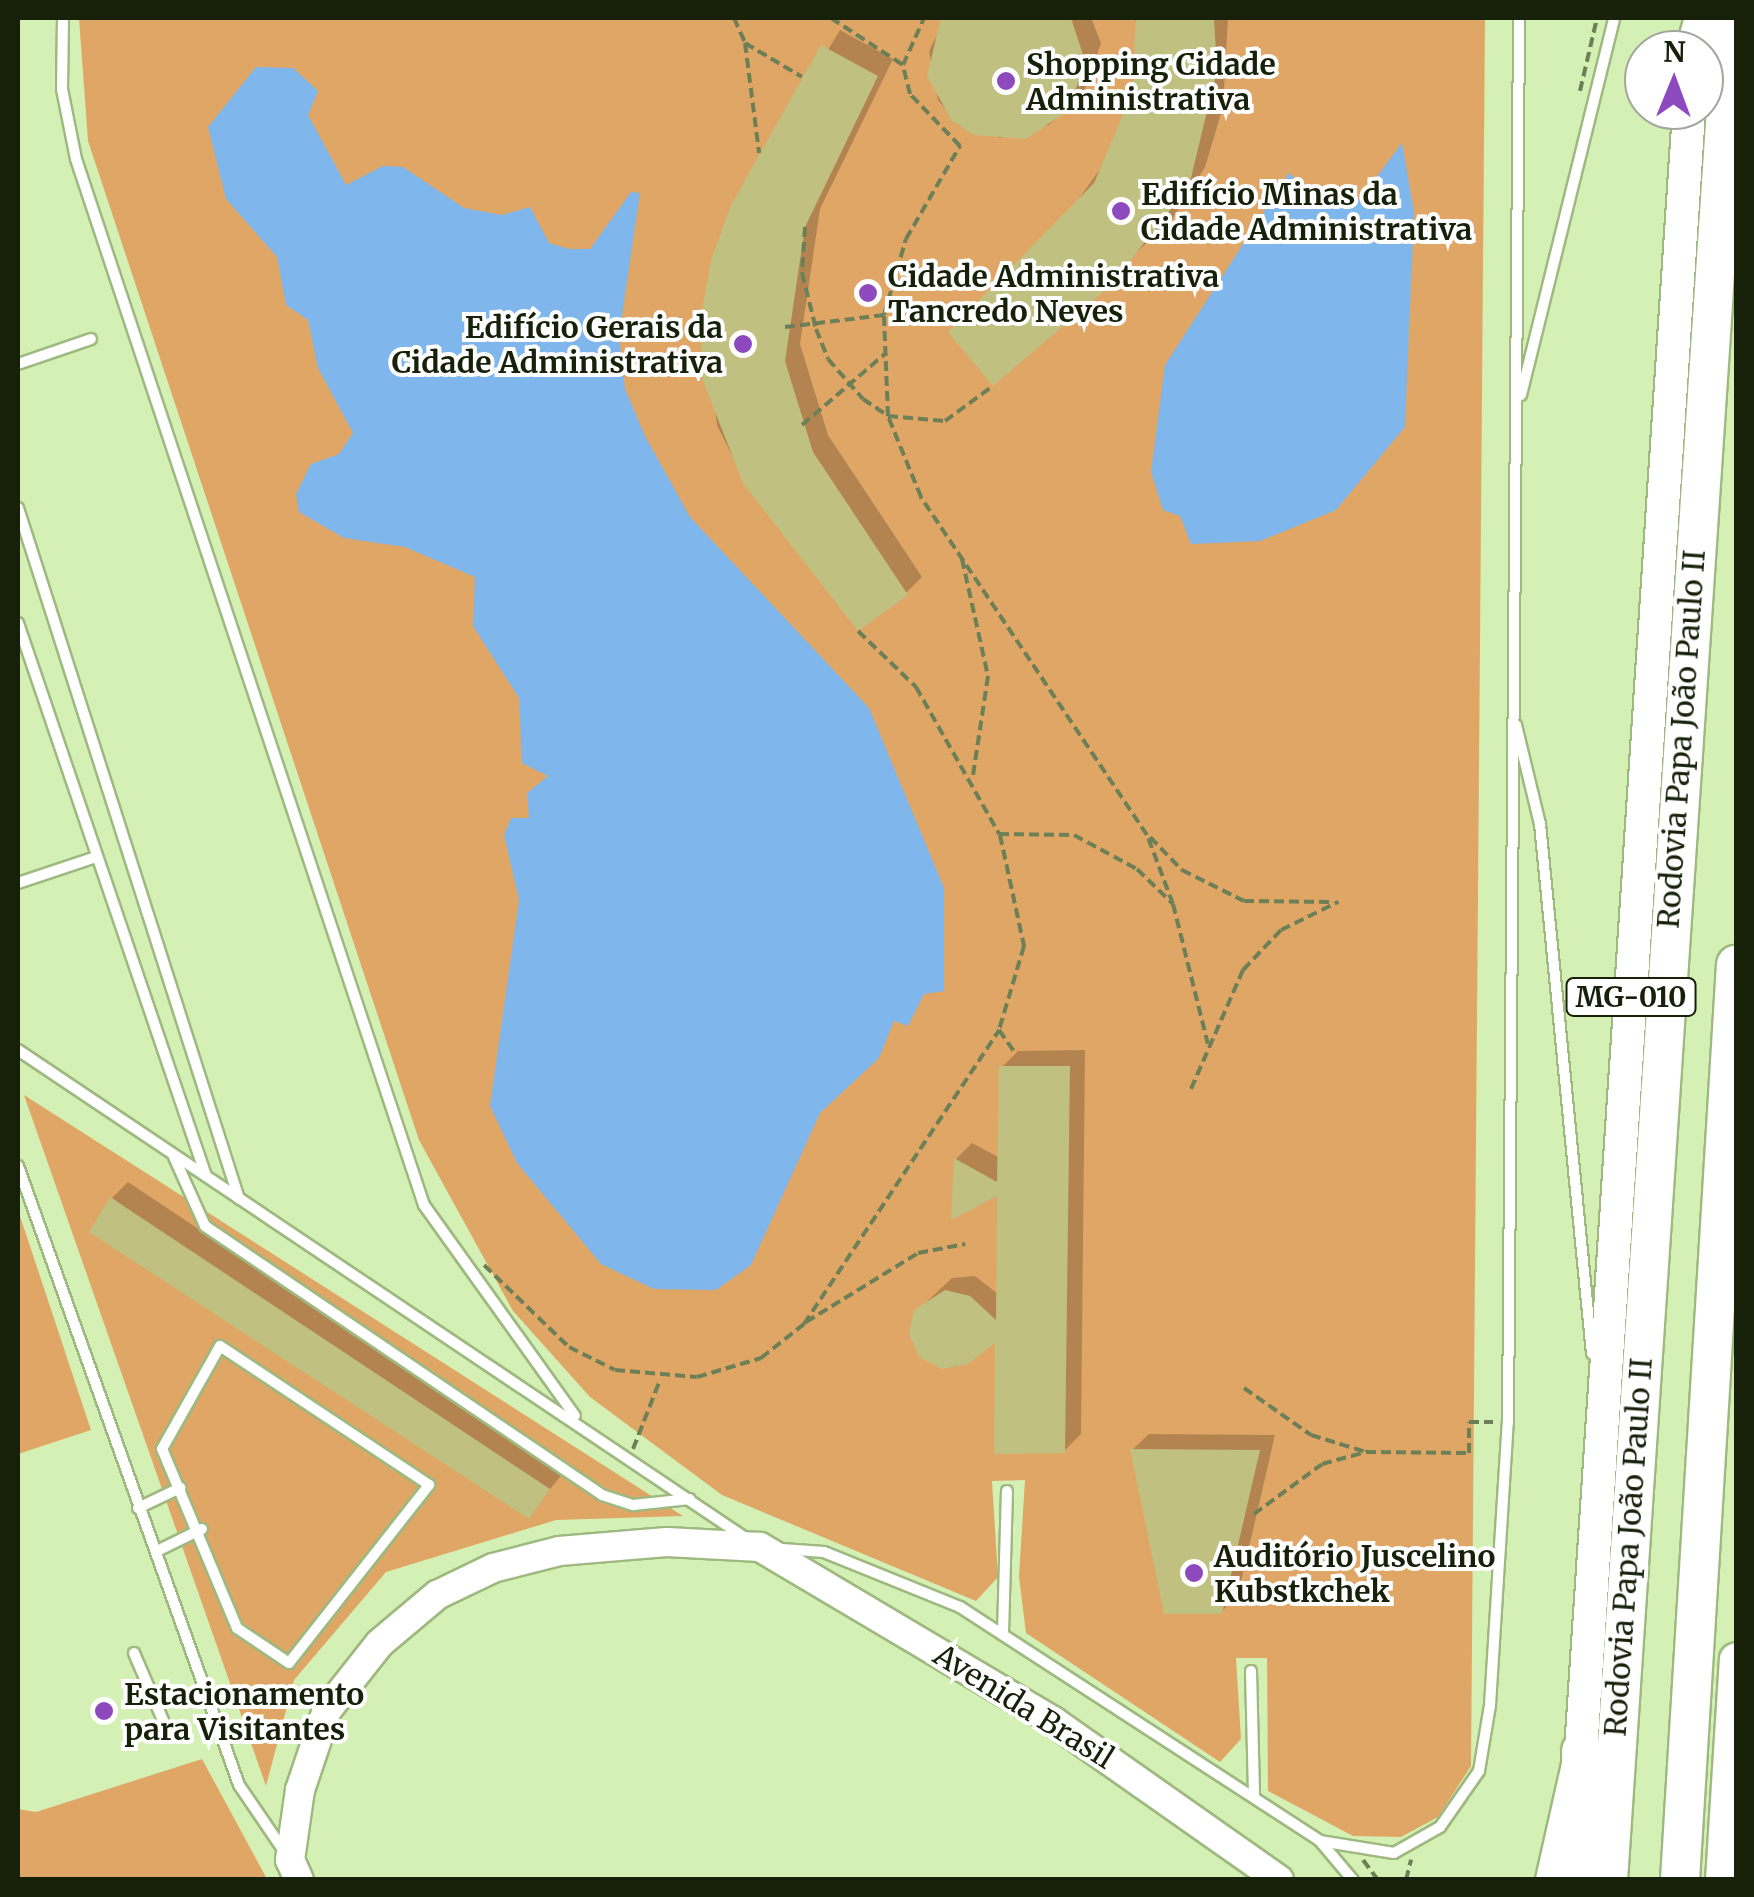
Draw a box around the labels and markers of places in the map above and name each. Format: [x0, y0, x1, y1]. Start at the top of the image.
place label: Shopping Cidade Administrativa [1026, 46, 1276, 116]
marker: Shopping Cidade Administrativa [995, 70, 1017, 92]
place label: Edifício Minas da Cidade Administrativa [1141, 176, 1472, 246]
marker: Edifício Minas da Cidade Administrativa [1110, 200, 1132, 222]
place label: Cidade Administrativa Tancredo Neves [888, 258, 1219, 328]
marker: Cidade Administrativa Tancredo Neves [857, 282, 879, 304]
place label: Edifício Gerais da Cidade Administrativa [392, 309, 723, 380]
marker: Edifício Gerais da Cidade Administrativa [732, 333, 754, 355]
place label: Auditório Juscelino Kubstkchek [1214, 1538, 1495, 1608]
marker: Auditório Juscelino Kubstkchek [1183, 1562, 1205, 1584]
place label: Estacionamento para Visitantes [124, 1676, 364, 1746]
marker: Estacionamento para Visitantes [93, 1700, 115, 1722]

